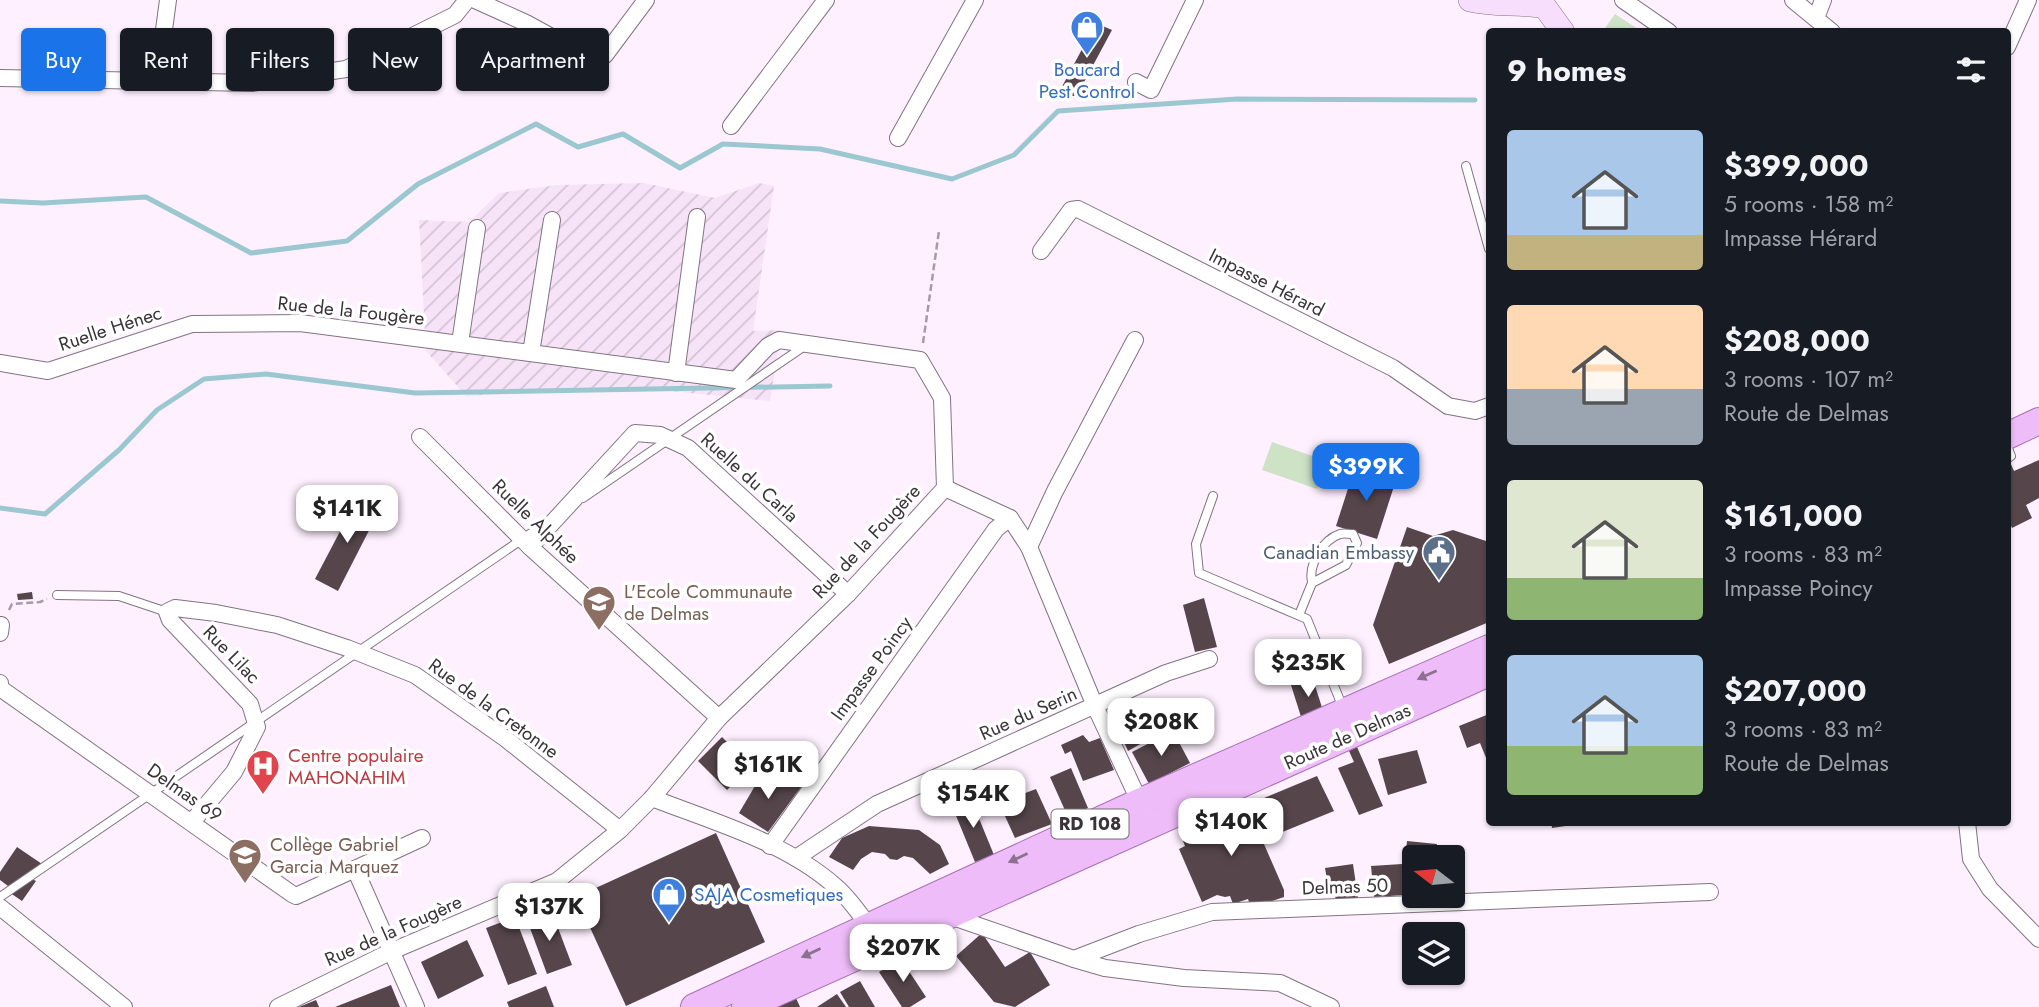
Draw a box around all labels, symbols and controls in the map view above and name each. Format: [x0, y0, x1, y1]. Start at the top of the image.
shop icon: Boucard Pest Control [1068, 8, 1106, 57]
chip: Buy [21, 28, 106, 91]
chip: Rent [120, 28, 212, 91]
chip: Filters [226, 28, 334, 91]
chip: New [348, 28, 442, 91]
chip: Apartment [456, 28, 609, 91]
text: 9 homes [1507, 49, 1626, 92]
icon: filters [1952, 51, 1990, 89]
place label: Boucard Pest Control [1039, 56, 1135, 105]
text: $399,000 [1724, 144, 1869, 187]
icon: home [1563, 158, 1647, 242]
text: 5 rooms · 158 m² [1724, 187, 1893, 221]
text: Impasse Hérard [1724, 221, 1877, 255]
street label: Impasse Hérard [1204, 242, 1329, 323]
street label: Rue de la Fougère [276, 289, 426, 332]
street label: Ruelle Hénec [55, 299, 165, 358]
text: $208,000 [1724, 319, 1870, 362]
icon: home [1563, 333, 1647, 417]
text: 3 rooms · 107 m² [1724, 362, 1893, 396]
text: Route de Delmas [1724, 396, 1889, 430]
street label: Ruelle du Carla [695, 426, 805, 529]
pin: $399K [1317, 444, 1415, 503]
text: $399K [1328, 449, 1404, 483]
street label: Ruelle Alphée [486, 473, 585, 570]
street label: Rue de la Fougère [806, 478, 927, 605]
pin: $141K [298, 486, 396, 545]
text: $141K [312, 491, 382, 525]
text: $161,000 [1724, 494, 1863, 537]
icon: home [1563, 508, 1647, 592]
public building icon: Canadian Embassy [1420, 533, 1458, 582]
text: 3 rooms · 83 m² [1724, 537, 1882, 571]
place label: Canadian Embassy [1263, 539, 1415, 566]
text: Impasse Poincy [1724, 571, 1873, 605]
place label: L'Ecole Communaute de Delmas [624, 578, 793, 627]
school or university icon: L'Ecole Communaute de Delmas [580, 583, 618, 632]
street label: Impasse Poincy [824, 610, 919, 726]
street label: Rue Lilac [197, 619, 266, 690]
pin: $235K [1259, 640, 1357, 699]
text: $235K [1271, 645, 1345, 679]
street label: Rue de la Cretonne [423, 652, 565, 765]
text: $207,000 [1724, 669, 1867, 712]
one-way arrow [1416, 670, 1437, 681]
street label: Rue du Serin [975, 680, 1081, 747]
icon: home [1563, 683, 1647, 767]
street label: Route de Delmas [1280, 696, 1415, 776]
pin: $208K [1112, 698, 1210, 758]
text: $208K [1123, 704, 1199, 738]
text: 3 rooms · 83 m² [1724, 712, 1882, 746]
place label: Centre populaire MAHONAHIM [288, 742, 424, 791]
pin: $161K [719, 742, 817, 801]
text: Route de Delmas [1724, 746, 1889, 780]
hospital icon: Centre populaire MAHONAHIM [244, 747, 282, 796]
text: $161K [733, 747, 803, 781]
street label: Delmas 69 [142, 757, 228, 828]
pin: $154K [924, 770, 1022, 830]
text: $154K [937, 776, 1009, 810]
pin: $140K [1182, 798, 1280, 858]
text: $140K [1194, 804, 1268, 838]
road number: RD 108 [1052, 810, 1128, 838]
place label: Collège Gabriel Garcia Marquez [270, 831, 399, 880]
school or university icon: Collège Gabriel Garcia Marquez [226, 836, 264, 885]
north arrow [1402, 845, 1465, 908]
map controls [1402, 845, 1465, 985]
one-way arrow [1008, 852, 1028, 864]
street label: Delmas 50 [1301, 871, 1389, 902]
shop icon: SAJA Cosmetiques [650, 875, 688, 924]
place label: SAJA Cosmetiques [694, 881, 843, 908]
pin: $137K [500, 884, 598, 943]
street label: Rue de la Fougère [320, 888, 466, 973]
text: $137K [514, 889, 584, 923]
button: layers [1402, 922, 1465, 985]
pin: $207K [854, 925, 952, 984]
text: $207K [866, 930, 940, 964]
one-way arrow [801, 947, 821, 959]

